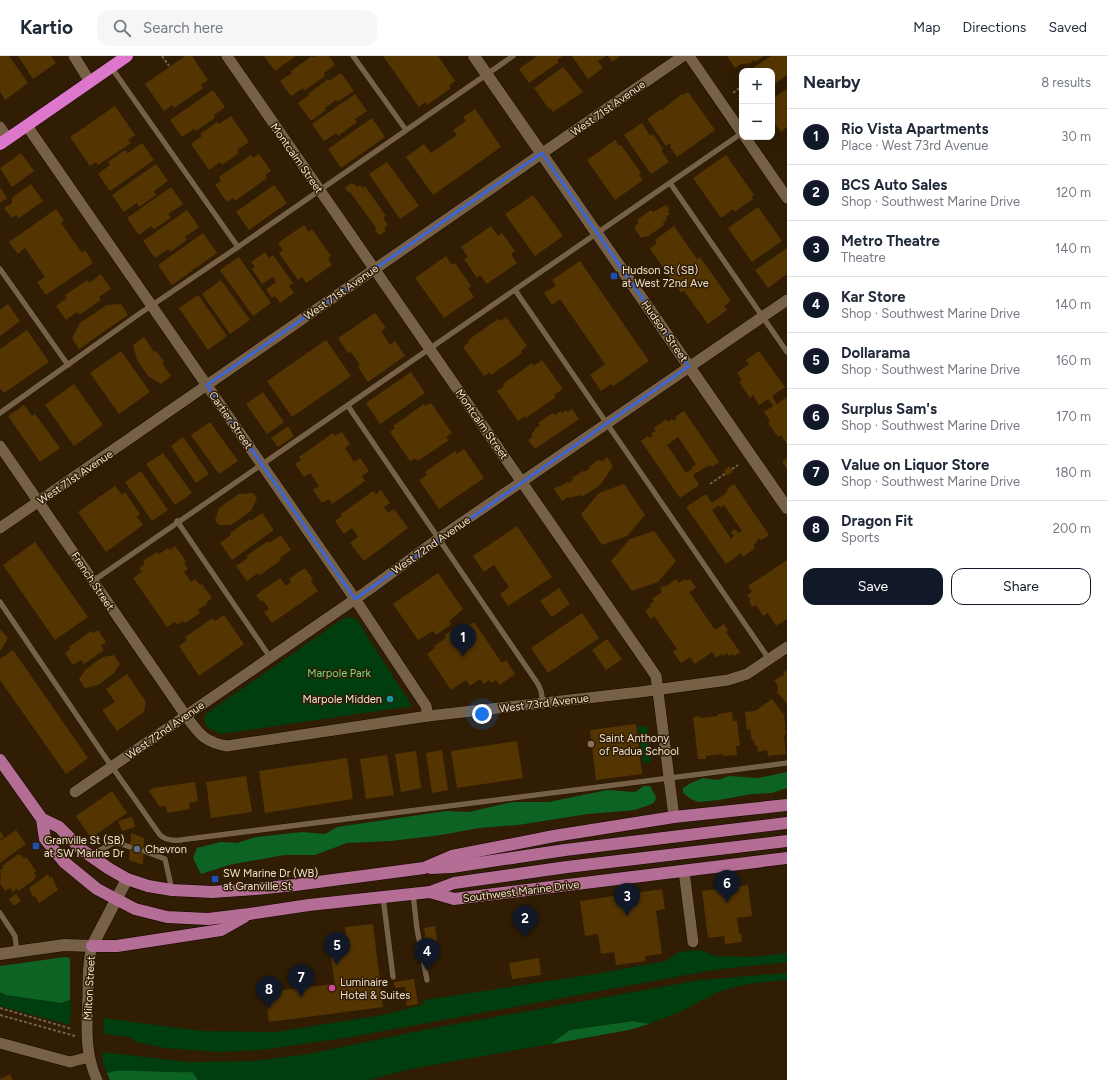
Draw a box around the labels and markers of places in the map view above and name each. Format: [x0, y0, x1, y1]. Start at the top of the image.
place label: Hudson St (SB) at West 72nd Ave [622, 264, 709, 290]
marker: Hudson St (SB) at West 72nd Ave [609, 271, 619, 281]
pin: 1 [450, 624, 476, 657]
place label: Marpole Midden [302, 693, 382, 706]
marker: Marpole Midden [385, 694, 395, 704]
place label: Saint Anthony of Padua School [599, 732, 679, 758]
marker: Saint Anthony of Padua School [586, 739, 596, 749]
place label: Granville St (SB) at SW Marine Dr [44, 834, 125, 860]
marker: Granville St (SB) at SW Marine Dr [31, 841, 41, 851]
place label: Chevron [145, 843, 187, 856]
marker: Chevron [132, 844, 142, 854]
place label: SW Marine Dr (WB) at Granville St [223, 867, 318, 893]
pin: 6 [714, 870, 740, 903]
marker: SW Marine Dr (WB) at Granville St [210, 874, 220, 884]
pin: 3 [614, 883, 640, 916]
pin: 2 [512, 905, 538, 938]
pin: 5 [324, 932, 350, 965]
pin: 4 [414, 938, 440, 971]
pin: 7 [288, 964, 314, 997]
pin: 8 [256, 976, 282, 1009]
place label: Luminaire Hotel & Suites [340, 976, 410, 1002]
marker: Luminaire Hotel & Suites [327, 983, 337, 993]

